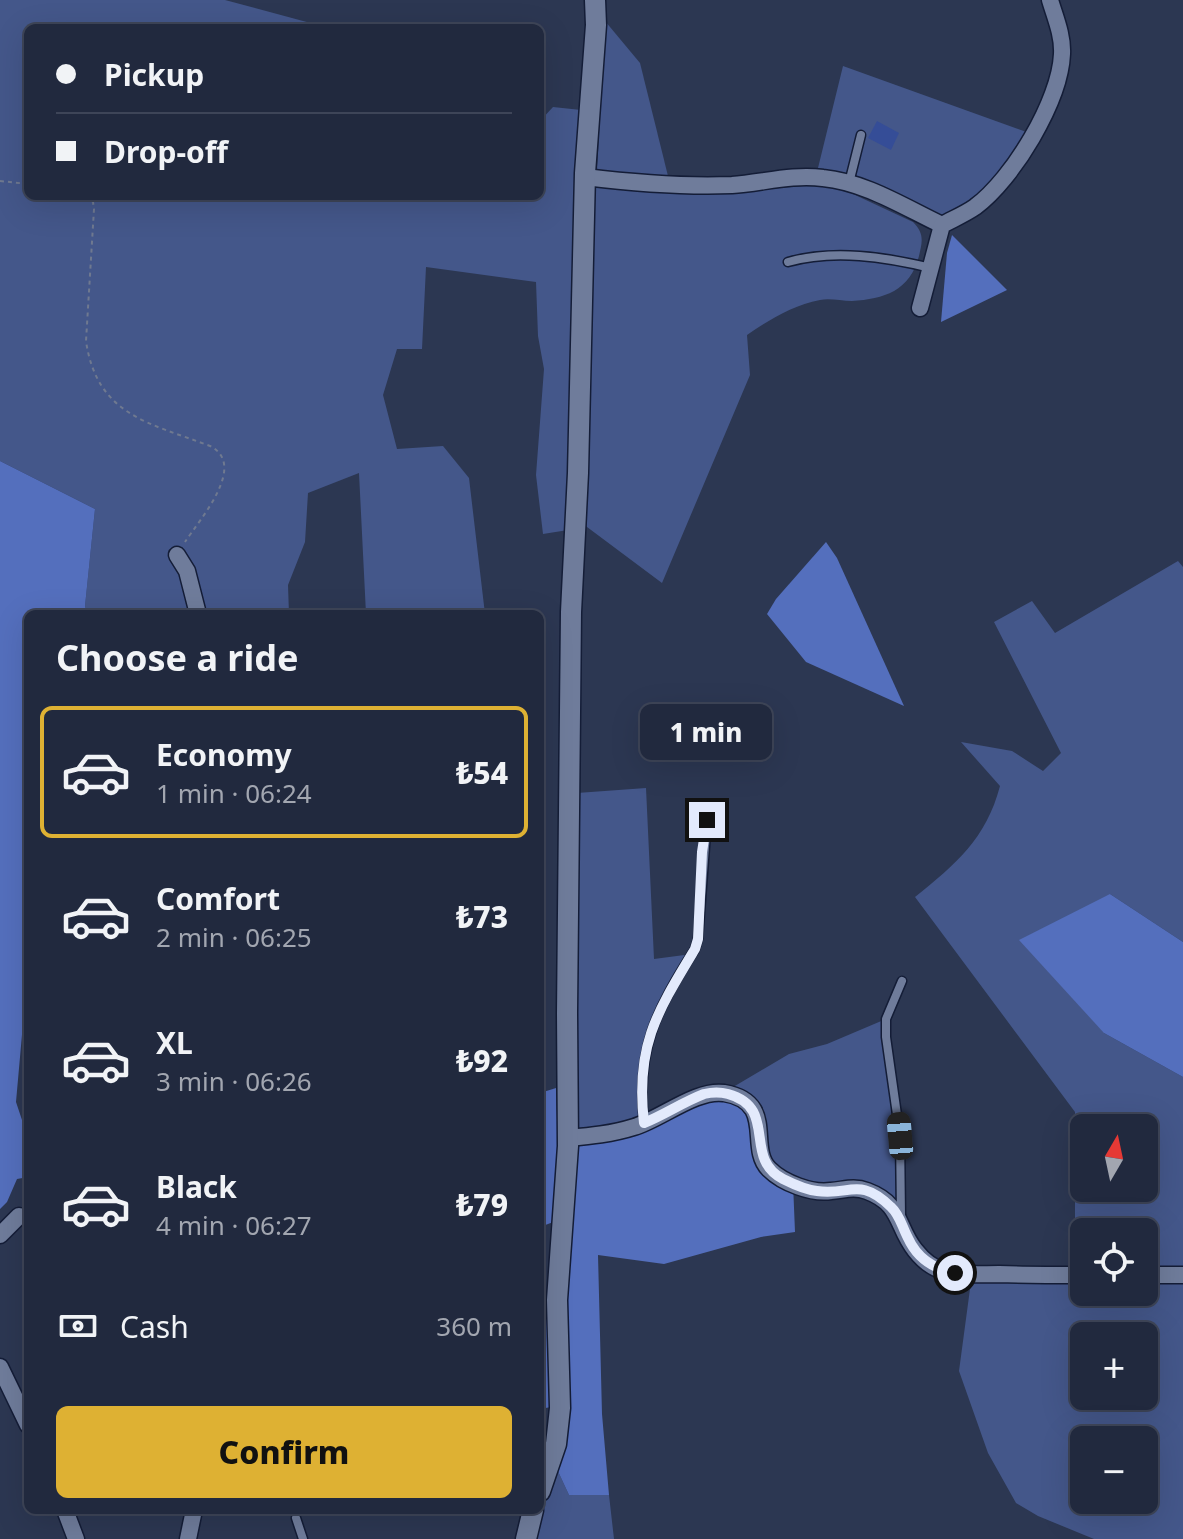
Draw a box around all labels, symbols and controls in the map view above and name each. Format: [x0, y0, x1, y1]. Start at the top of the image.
text: Pickup [104, 54, 204, 95]
text: Drop-off [104, 131, 228, 172]
text: Choose a ride [56, 633, 298, 682]
callout: 1 min [641, 704, 773, 760]
text: 1 min [670, 714, 742, 750]
text: Economy [156, 734, 292, 775]
icon: car [60, 736, 132, 808]
text: ₺54 [456, 752, 508, 793]
text: 1 min · 06:24 [156, 775, 312, 811]
route end [689, 802, 725, 838]
text: Comfort [156, 878, 280, 919]
icon: car [60, 880, 132, 952]
text: ₺73 [456, 896, 508, 937]
text: 2 min · 06:25 [156, 919, 312, 955]
text: XL [156, 1022, 193, 1063]
icon: car [60, 1024, 132, 1096]
text: ₺92 [456, 1040, 508, 1081]
text: 3 min · 06:26 [156, 1063, 312, 1099]
car [886, 1111, 914, 1161]
north arrow [1070, 1114, 1158, 1202]
map controls [1070, 1114, 1158, 1514]
text: Black [156, 1166, 237, 1207]
icon: car [60, 1168, 132, 1240]
text: ₺79 [456, 1184, 508, 1225]
text: 4 min · 06:27 [156, 1207, 312, 1243]
button: locate [1070, 1218, 1158, 1306]
route start [937, 1255, 973, 1291]
icon: cash [56, 1304, 100, 1348]
text: Cash [120, 1306, 189, 1347]
text: 360 m [436, 1308, 512, 1344]
button: + [1070, 1322, 1158, 1410]
button: Confirm [56, 1406, 512, 1498]
button: − [1070, 1426, 1158, 1514]

